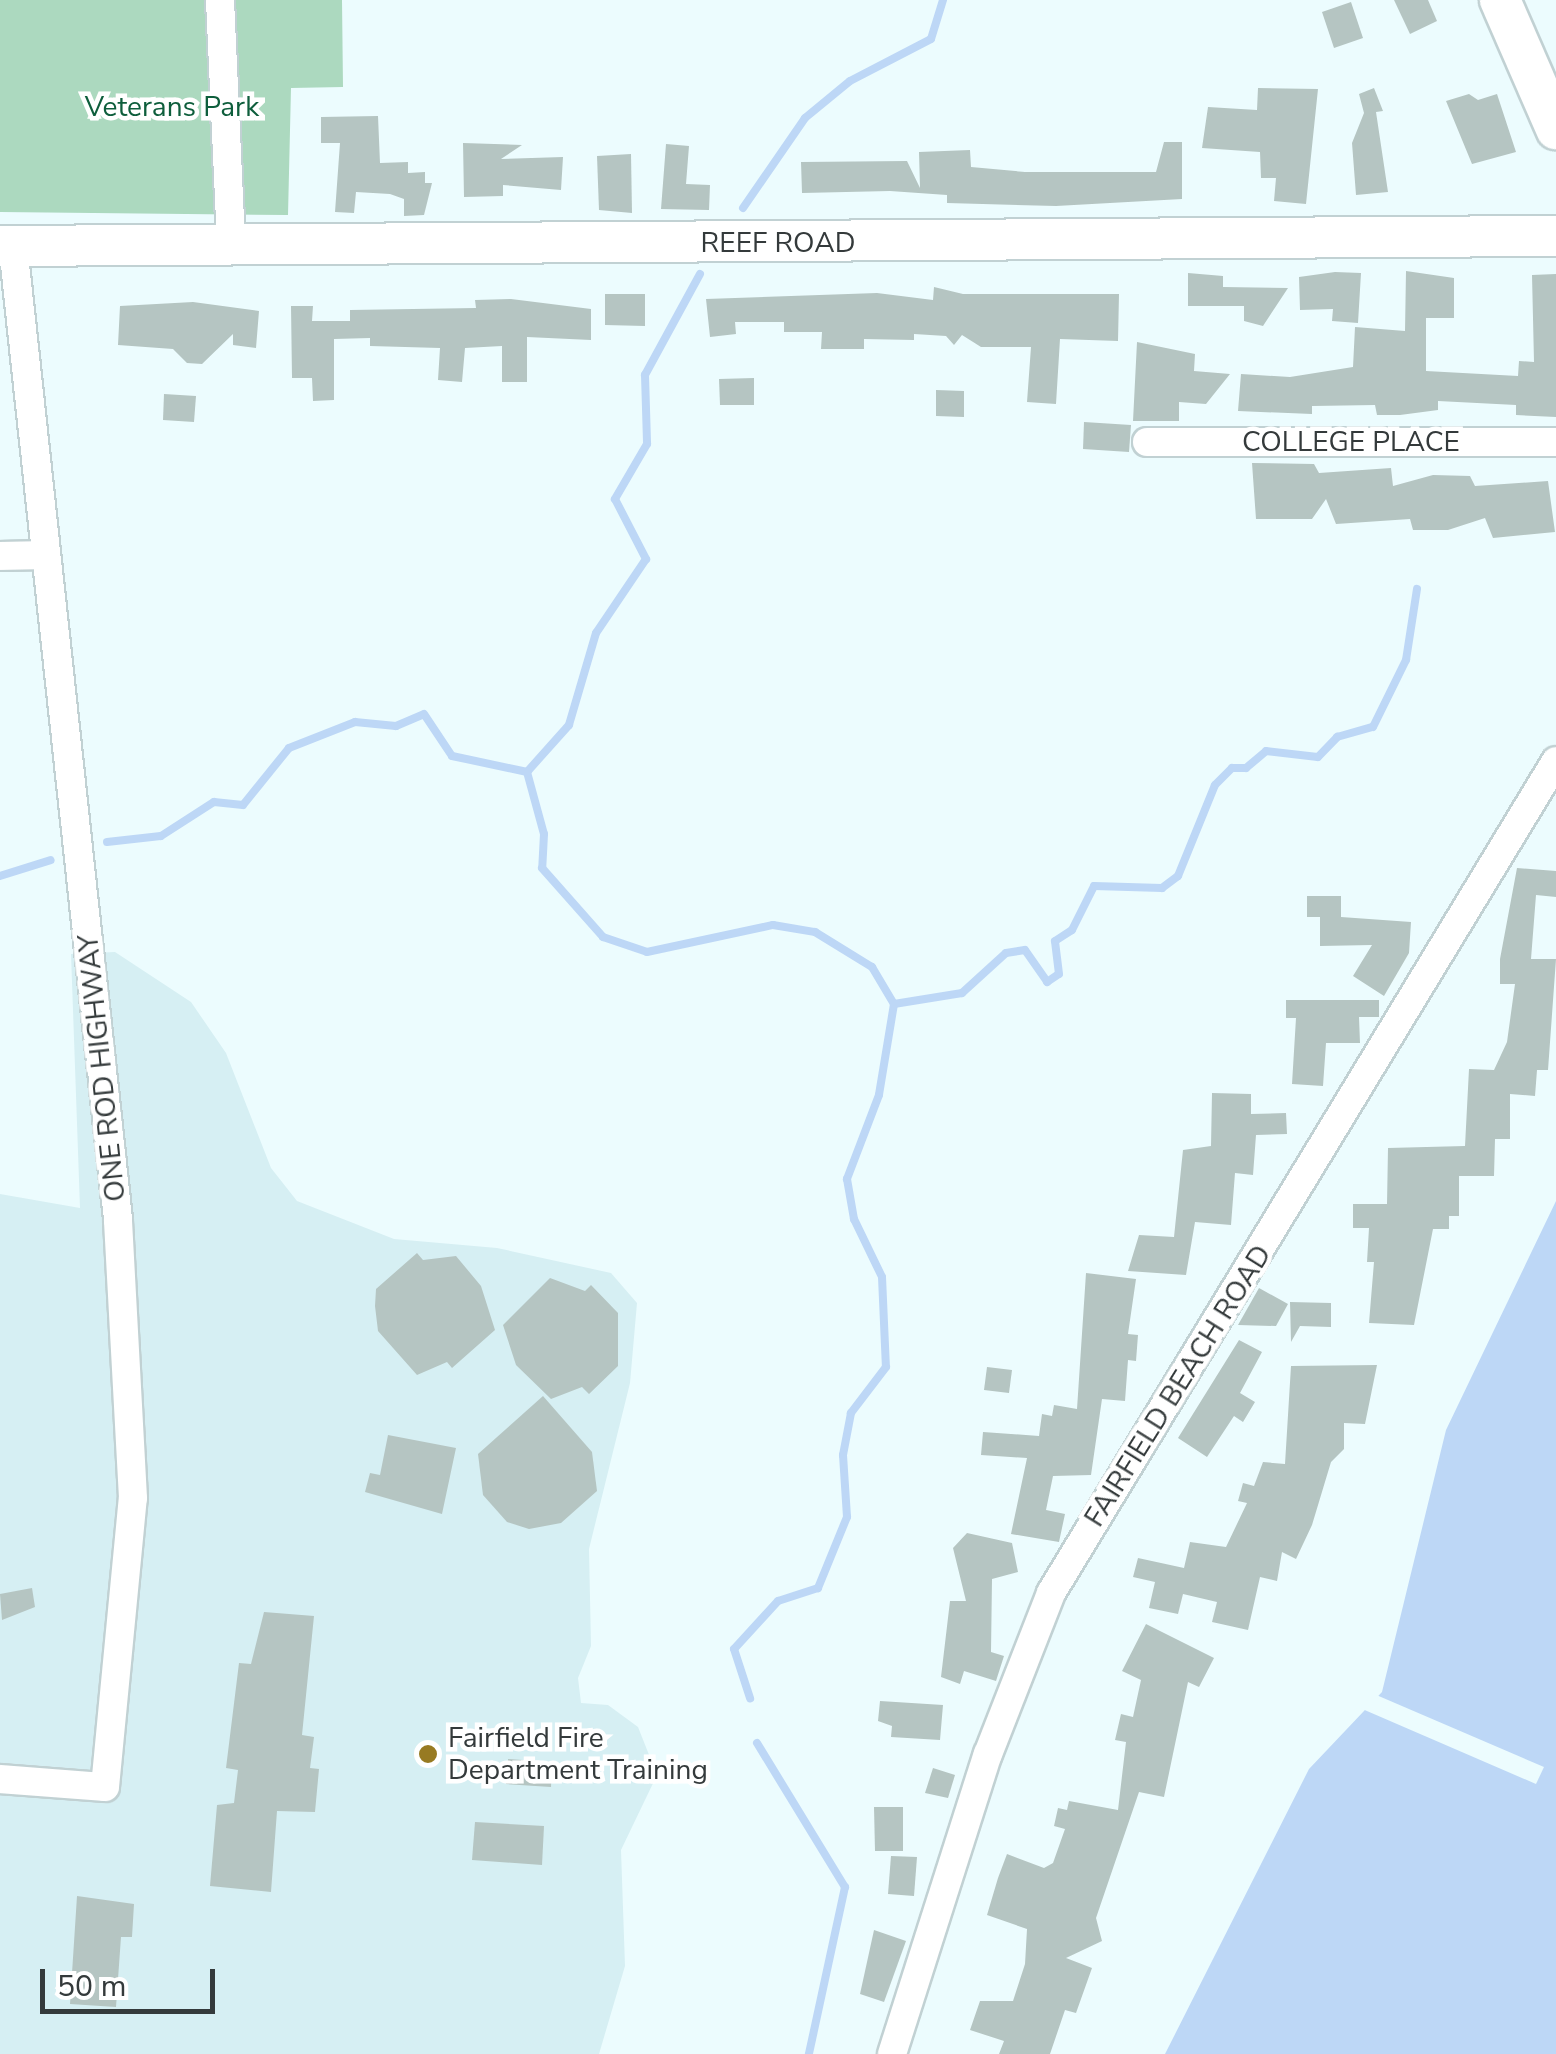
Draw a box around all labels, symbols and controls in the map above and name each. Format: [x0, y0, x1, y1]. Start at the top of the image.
park label: Veterans Park [85, 90, 259, 124]
street label: REEF ROAD [701, 226, 855, 260]
street label: COLLEGE PLACE [1242, 425, 1460, 459]
street label: ONE ROD HIGHWAY [71, 933, 133, 1203]
street label: FAIRFIELD BEACH ROAD [1078, 1239, 1278, 1533]
place label: Fairfield Fire Department Training [448, 1721, 708, 1787]
marker: Fairfield Fire Department Training [417, 1743, 439, 1765]
scale bar [45, 1949, 220, 2011]
text: 50 m [57, 1966, 126, 2007]

